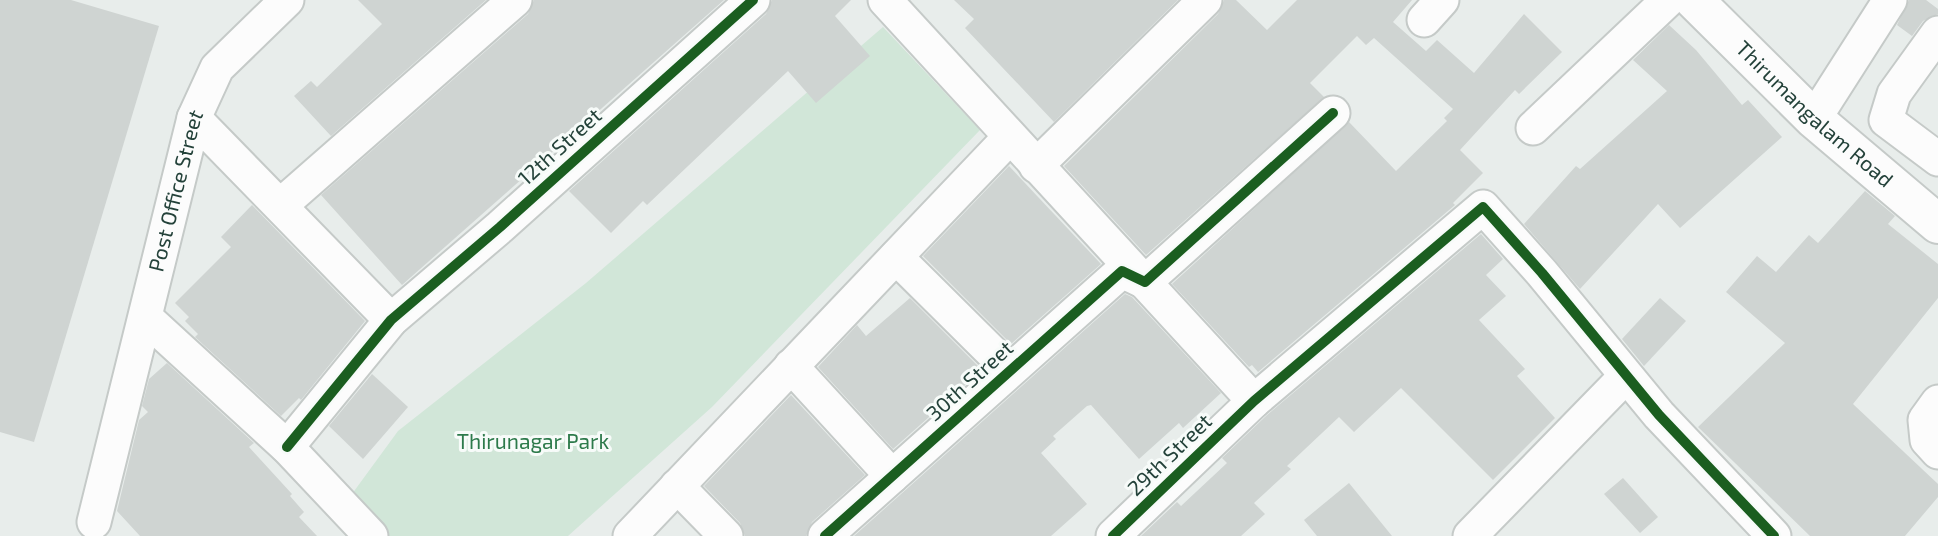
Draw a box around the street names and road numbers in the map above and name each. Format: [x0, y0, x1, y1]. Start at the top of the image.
street label: Thirumangalam Road [1731, 35, 1899, 192]
street label: 12th Street [512, 102, 606, 190]
street label: Post Office Street [142, 105, 207, 274]
street label: 30th Street [921, 335, 1017, 425]
street label: 29th Street [1122, 408, 1216, 500]

